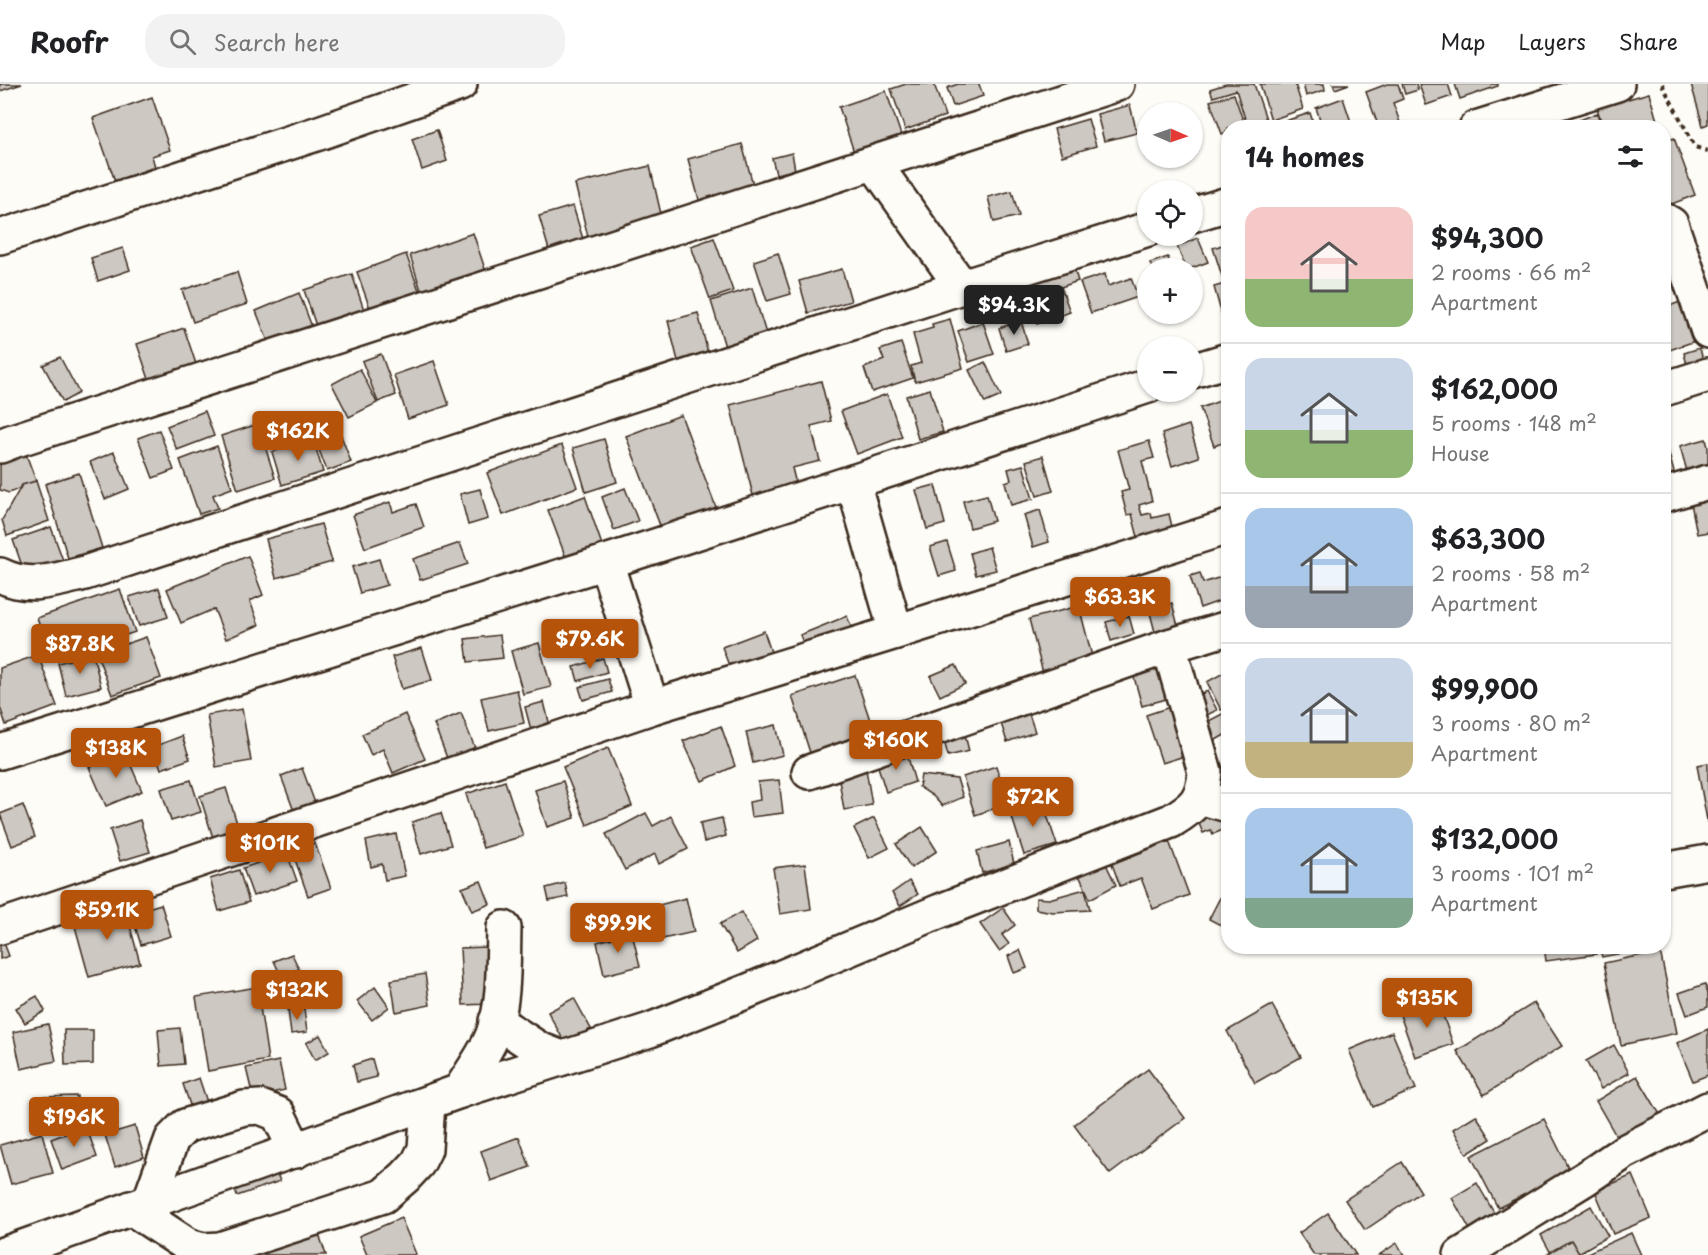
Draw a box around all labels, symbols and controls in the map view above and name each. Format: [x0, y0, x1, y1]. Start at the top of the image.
search box [145, 14, 565, 68]
text: Roofr [30, 20, 109, 63]
icon: search [166, 25, 199, 58]
text: Search here [214, 25, 339, 58]
text: Map [1441, 25, 1485, 57]
text: Layers [1518, 25, 1586, 57]
text: Share [1619, 25, 1678, 57]
north arrow [1137, 102, 1203, 168]
map controls [1137, 102, 1203, 402]
text: 14 homes [1245, 137, 1364, 176]
icon: filters [1614, 140, 1647, 173]
button: locate [1137, 180, 1203, 246]
text: $94,300 [1431, 218, 1543, 257]
icon: home [1293, 231, 1365, 303]
text: 2 rooms · 66 m² [1431, 257, 1591, 287]
button: + [1137, 258, 1203, 324]
pin: $94.3K [965, 285, 1063, 336]
text: Apartment [1431, 287, 1538, 317]
text: $94.3K [978, 289, 1050, 319]
button: − [1137, 336, 1203, 402]
text: $162,000 [1431, 369, 1558, 408]
icon: home [1293, 382, 1365, 454]
text: 5 rooms · 148 m² [1431, 408, 1597, 438]
pin: $162K [256, 411, 340, 462]
text: $162K [266, 415, 330, 445]
text: House [1431, 438, 1490, 468]
text: $63,300 [1431, 519, 1545, 558]
icon: home [1293, 532, 1365, 604]
text: 2 rooms · 58 m² [1431, 558, 1590, 588]
pin: $63.3K [1071, 577, 1169, 628]
text: $63.3K [1084, 581, 1156, 611]
text: Apartment [1431, 588, 1538, 618]
pin: $79.6K [541, 619, 639, 670]
text: $79.6K [555, 623, 625, 653]
pin: $87.8K [31, 624, 129, 675]
text: $87.8K [45, 628, 115, 658]
text: $99,900 [1431, 669, 1538, 708]
icon: home [1293, 682, 1365, 754]
text: 3 rooms · 80 m² [1431, 708, 1591, 738]
pin: $160K [854, 720, 938, 771]
text: $160K [863, 724, 929, 754]
pin: $138K [74, 728, 158, 779]
text: $138K [85, 732, 147, 762]
text: Apartment [1431, 738, 1538, 768]
pin: $72K [997, 777, 1069, 828]
text: $72K [1006, 781, 1060, 811]
text: $132,000 [1431, 819, 1558, 858]
pin: $101K [228, 823, 312, 874]
text: $101K [240, 827, 300, 857]
icon: home [1293, 832, 1365, 904]
text: 3 rooms · 101 m² [1431, 858, 1594, 888]
text: Apartment [1431, 888, 1538, 918]
pin: $59.1K [58, 890, 156, 941]
text: $59.1K [74, 894, 140, 924]
pin: $99.9K [569, 903, 667, 954]
text: $99.9K [584, 907, 652, 937]
pin: $132K [255, 970, 339, 1021]
text: $132K [265, 974, 329, 1004]
pin: $135K [1385, 978, 1469, 1029]
text: $135K [1396, 982, 1458, 1012]
pin: $196K [32, 1097, 116, 1148]
text: $196K [43, 1101, 105, 1131]

